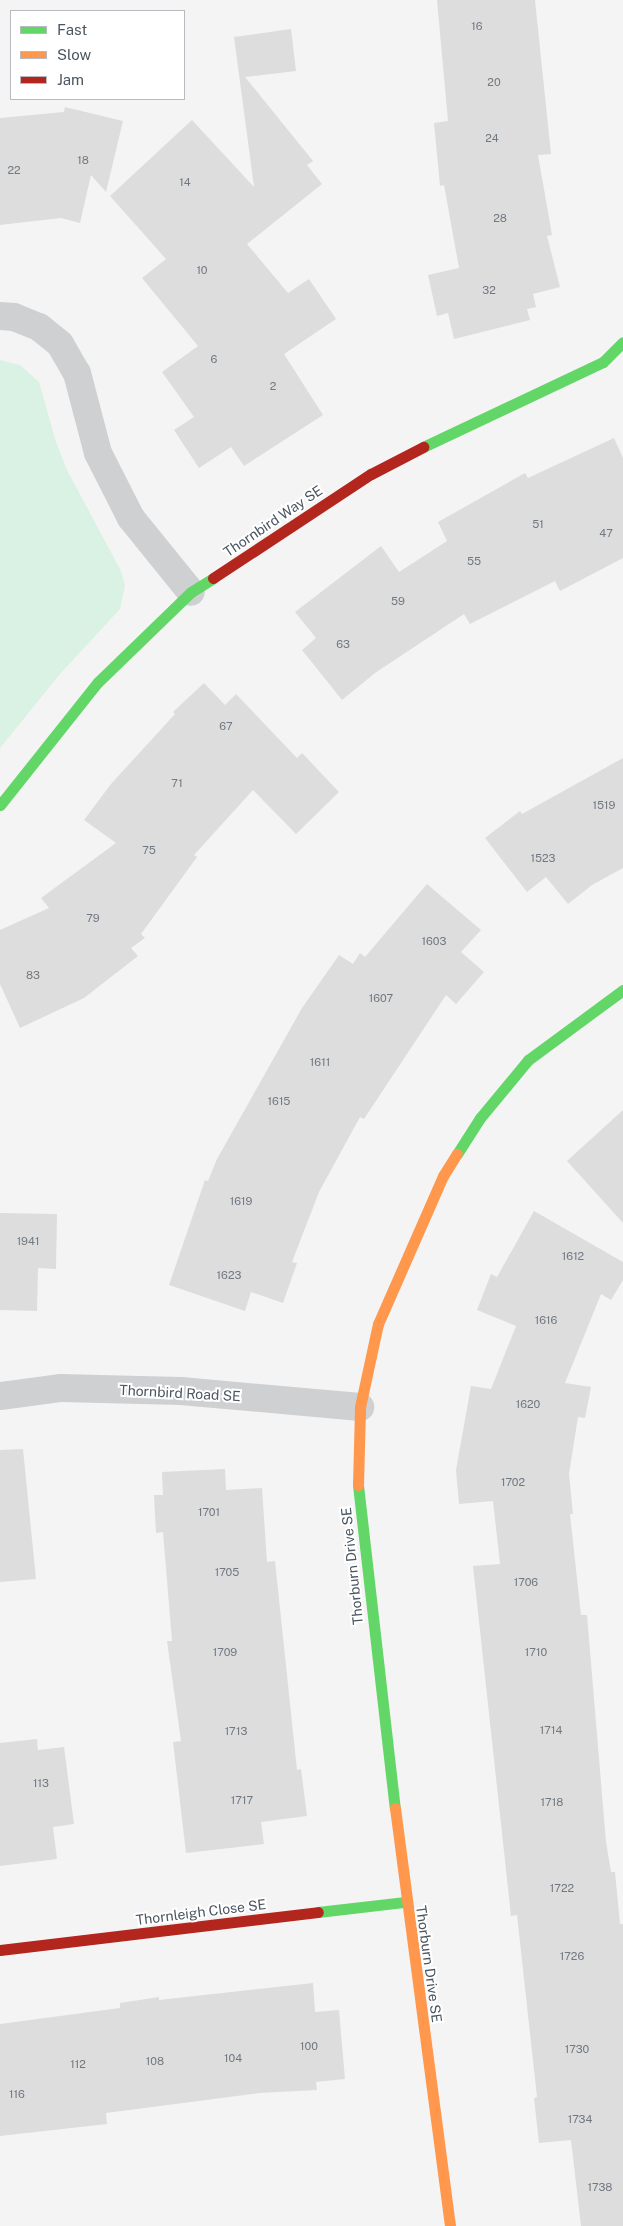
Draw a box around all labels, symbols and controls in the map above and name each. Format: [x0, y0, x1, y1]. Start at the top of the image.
legend [10, 10, 185, 100]
house number: 16 [471, 19, 483, 33]
text: Fast [57, 21, 87, 38]
text: Slow [57, 46, 91, 63]
text: Jam [57, 71, 84, 88]
house number: 20 [487, 75, 501, 89]
house number: 24 [485, 131, 499, 145]
house number: 18 [77, 153, 89, 167]
house number: 22 [7, 163, 21, 177]
house number: 14 [179, 175, 191, 189]
house number: 28 [493, 211, 507, 225]
house number: 10 [196, 263, 208, 277]
house number: 32 [482, 283, 496, 297]
house number: 6 [211, 352, 217, 366]
house number: 2 [270, 379, 276, 393]
street label: Thornbird Way SE [220, 482, 326, 560]
house number: 51 [532, 517, 544, 531]
house number: 47 [599, 526, 613, 540]
house number: 55 [467, 554, 481, 568]
house number: 59 [391, 594, 405, 608]
house number: 63 [336, 637, 350, 651]
house number: 67 [219, 719, 233, 733]
house number: 71 [171, 776, 183, 790]
house number: 1519 [593, 798, 615, 812]
house number: 75 [142, 843, 156, 857]
house number: 1523 [530, 851, 556, 865]
house number: 79 [86, 911, 100, 925]
house number: 1603 [422, 934, 446, 948]
house number: 83 [26, 968, 40, 982]
house number: 1607 [369, 991, 393, 1005]
house number: 1611 [310, 1055, 330, 1069]
house number: 1615 [268, 1094, 290, 1108]
house number: 1619 [230, 1194, 252, 1208]
house number: 1941 [17, 1234, 39, 1248]
house number: 1612 [562, 1249, 584, 1263]
house number: 1623 [217, 1268, 241, 1282]
house number: 1616 [535, 1313, 557, 1327]
street label: Thornbird Road SE [119, 1381, 241, 1405]
house number: 1620 [516, 1397, 540, 1411]
house number: 1702 [501, 1475, 525, 1489]
house number: 1701 [198, 1505, 220, 1519]
street label: Thorburn Drive SE [337, 1506, 367, 1626]
house number: 1705 [215, 1565, 239, 1579]
house number: 1706 [514, 1575, 538, 1589]
house number: 1709 [213, 1645, 237, 1659]
house number: 1710 [525, 1645, 547, 1659]
house number: 1714 [540, 1723, 562, 1737]
house number: 1713 [225, 1724, 247, 1738]
house number: 113 [33, 1776, 49, 1790]
house number: 1717 [231, 1793, 253, 1807]
house number: 1718 [541, 1795, 563, 1809]
house number: 1722 [550, 1881, 574, 1895]
street label: Thornleigh Close SE [135, 1896, 267, 1928]
street label: Thorburn Drive SE [412, 1904, 446, 2024]
house number: 1726 [560, 1949, 584, 1963]
house number: 100 [300, 2039, 318, 2053]
house number: 1730 [565, 2042, 589, 2056]
house number: 104 [224, 2051, 242, 2065]
house number: 108 [146, 2054, 164, 2068]
house number: 112 [70, 2057, 86, 2071]
house number: 116 [9, 2087, 25, 2101]
house number: 1734 [568, 2112, 592, 2126]
house number: 1738 [588, 2180, 612, 2194]

